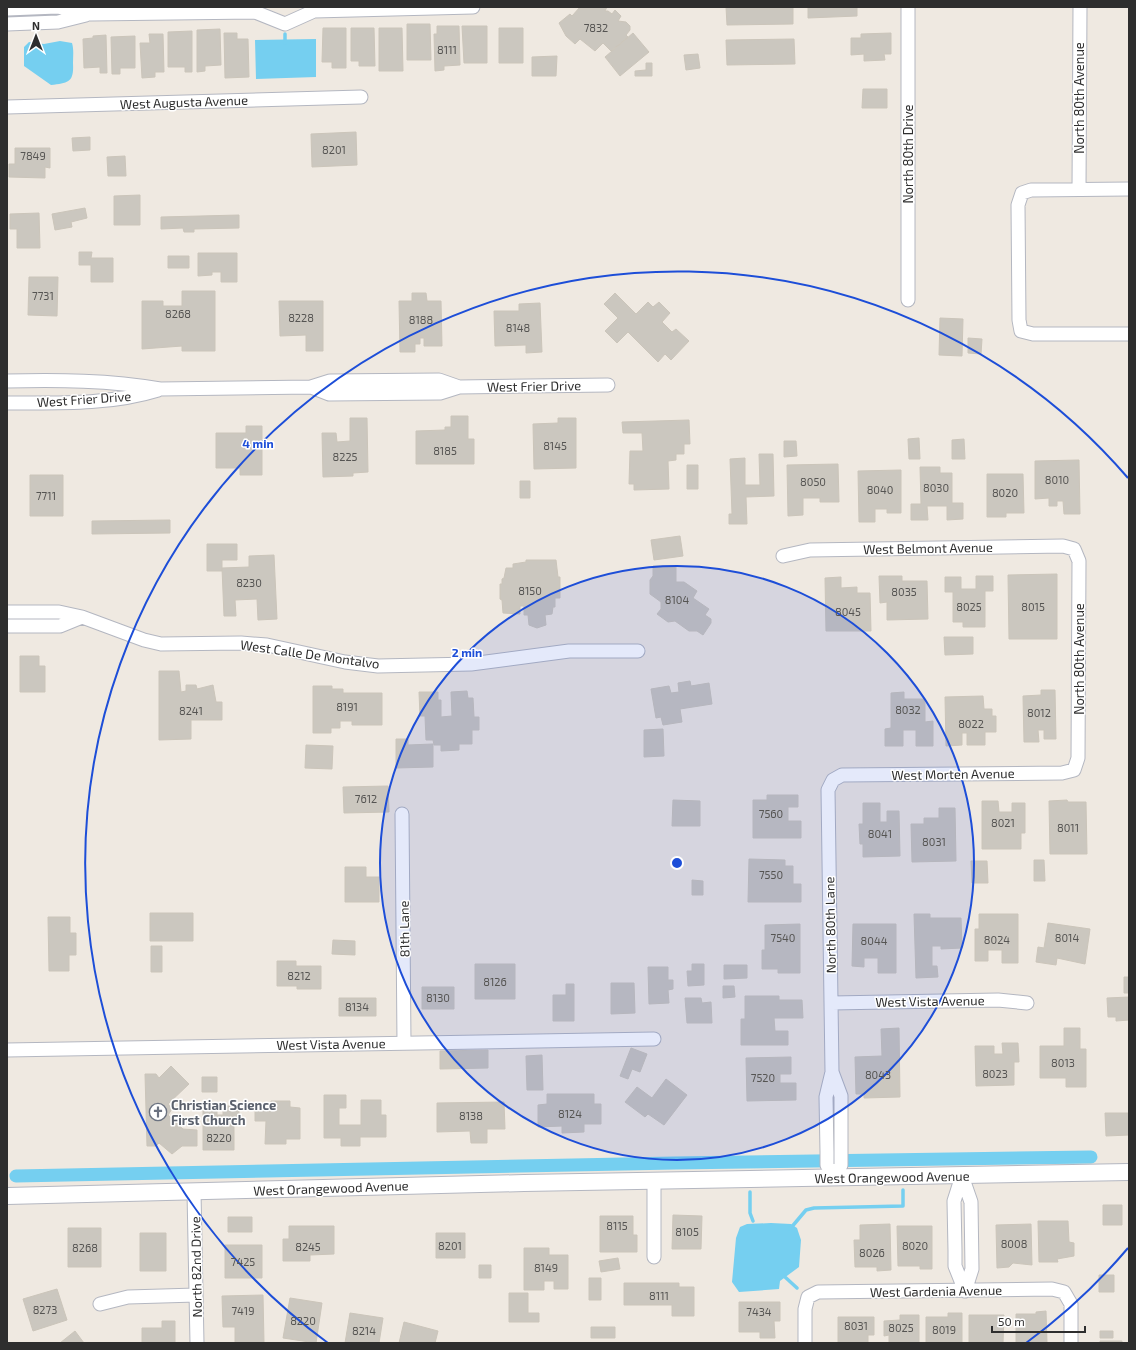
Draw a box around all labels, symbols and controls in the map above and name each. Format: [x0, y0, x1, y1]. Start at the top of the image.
north arrow [16, 16, 56, 56]
text: N [32, 19, 40, 32]
house number: 7832 [584, 21, 608, 34]
street label: North 80th Avenue [1071, 42, 1087, 154]
house number: 8111 [437, 43, 457, 56]
street label: West Augusta Avenue [120, 92, 248, 112]
street label: North 80th Drive [900, 104, 916, 204]
house number: 8201 [322, 143, 346, 156]
house number: 7849 [20, 149, 46, 162]
house number: 7731 [32, 289, 54, 302]
house number: 8268 [165, 307, 191, 320]
house number: 8228 [288, 311, 314, 324]
house number: 8188 [409, 313, 433, 326]
house number: 8148 [506, 321, 530, 334]
street label: West Frier Drive [487, 377, 581, 395]
street label: West Frier Drive [36, 388, 132, 410]
text: 4 min [242, 436, 274, 450]
house number: 8145 [543, 439, 567, 452]
house number: 8185 [433, 444, 457, 457]
house number: 8225 [333, 450, 358, 463]
house number: 8010 [1045, 473, 1069, 486]
house number: 8050 [800, 475, 826, 488]
house number: 8030 [923, 481, 949, 494]
house number: 8040 [867, 483, 893, 496]
house number: 8020 [992, 486, 1018, 499]
house number: 7711 [36, 489, 56, 502]
street label: West Belmont Avenue [863, 539, 993, 557]
house number: 8230 [236, 576, 262, 589]
house number: 8150 [518, 584, 542, 597]
house number: 8035 [891, 585, 917, 598]
house number: 8104 [665, 593, 689, 606]
house number: 8025 [956, 600, 982, 613]
house number: 8015 [1021, 600, 1045, 613]
street label: North 80th Avenue [1071, 603, 1087, 715]
house number: 8045 [835, 605, 861, 618]
street label: West Calle De Montalvo [239, 636, 381, 672]
text: 2 min [452, 645, 482, 659]
house number: 8191 [336, 700, 358, 713]
house number: 8032 [895, 703, 921, 716]
house number: 8241 [179, 704, 203, 717]
house number: 8012 [1027, 706, 1051, 719]
house number: 8022 [958, 717, 984, 730]
street label: West Morten Avenue [891, 765, 1015, 783]
house number: 7612 [355, 792, 377, 805]
house number: 7560 [759, 807, 783, 820]
house number: 8021 [991, 816, 1015, 829]
house number: 8011 [1057, 821, 1079, 834]
house number: 8041 [868, 827, 892, 840]
house number: 8031 [922, 835, 946, 848]
centre of rings [670, 856, 684, 870]
house number: 7550 [759, 868, 783, 881]
street label: North 80th Lane [821, 877, 839, 973]
street label: 81th Lane [396, 900, 412, 958]
house number: 7540 [771, 931, 795, 944]
house number: 8014 [1055, 931, 1079, 944]
house number: 8024 [984, 933, 1010, 946]
house number: 8044 [861, 934, 888, 947]
house number: 8212 [287, 969, 311, 982]
house number: 8126 [483, 975, 507, 988]
house number: 8130 [426, 991, 450, 1004]
street label: West Vista Avenue [875, 992, 985, 1010]
house number: 8134 [345, 1000, 369, 1013]
street label: West Vista Avenue [276, 1035, 386, 1053]
house number: 8013 [1051, 1056, 1075, 1069]
house number: 8023 [982, 1067, 1008, 1080]
house number: 8043 [865, 1068, 891, 1081]
house number: 7520 [751, 1071, 775, 1084]
place label: Christian Science First Church [171, 1097, 276, 1128]
church icon: Christian Science First Church [148, 1102, 168, 1122]
house number: 8124 [558, 1107, 582, 1120]
house number: 8138 [459, 1109, 483, 1122]
house number: 8220 [206, 1131, 232, 1144]
street label: West Orangewood Avenue [814, 1168, 970, 1186]
street label: West Orangewood Avenue [253, 1177, 409, 1199]
street label: North 82nd Drive [187, 1216, 205, 1318]
house number: 8115 [606, 1219, 628, 1232]
house number: 8105 [675, 1225, 699, 1238]
house number: 8008 [1001, 1237, 1027, 1250]
house number: 8201 [438, 1239, 462, 1252]
house number: 8020 [902, 1239, 928, 1252]
house number: 8245 [295, 1240, 321, 1253]
house number: 8268 [72, 1241, 98, 1254]
house number: 8026 [859, 1246, 885, 1259]
house number: 7425 [231, 1255, 255, 1268]
house number: 8149 [534, 1261, 558, 1274]
street label: West Gardenia Avenue [870, 1282, 1002, 1300]
house number: 8111 [649, 1289, 669, 1302]
house number: 8273 [33, 1303, 57, 1316]
house number: 7419 [231, 1304, 255, 1317]
house number: 7434 [746, 1305, 772, 1318]
scale bar [992, 1308, 1085, 1334]
house number: 8220 [290, 1314, 316, 1327]
text: 50 m [998, 1314, 1025, 1328]
house number: 8031 [844, 1319, 868, 1332]
house number: 8025 [888, 1321, 914, 1334]
house number: 8019 [932, 1323, 956, 1336]
house number: 8214 [352, 1324, 376, 1337]

